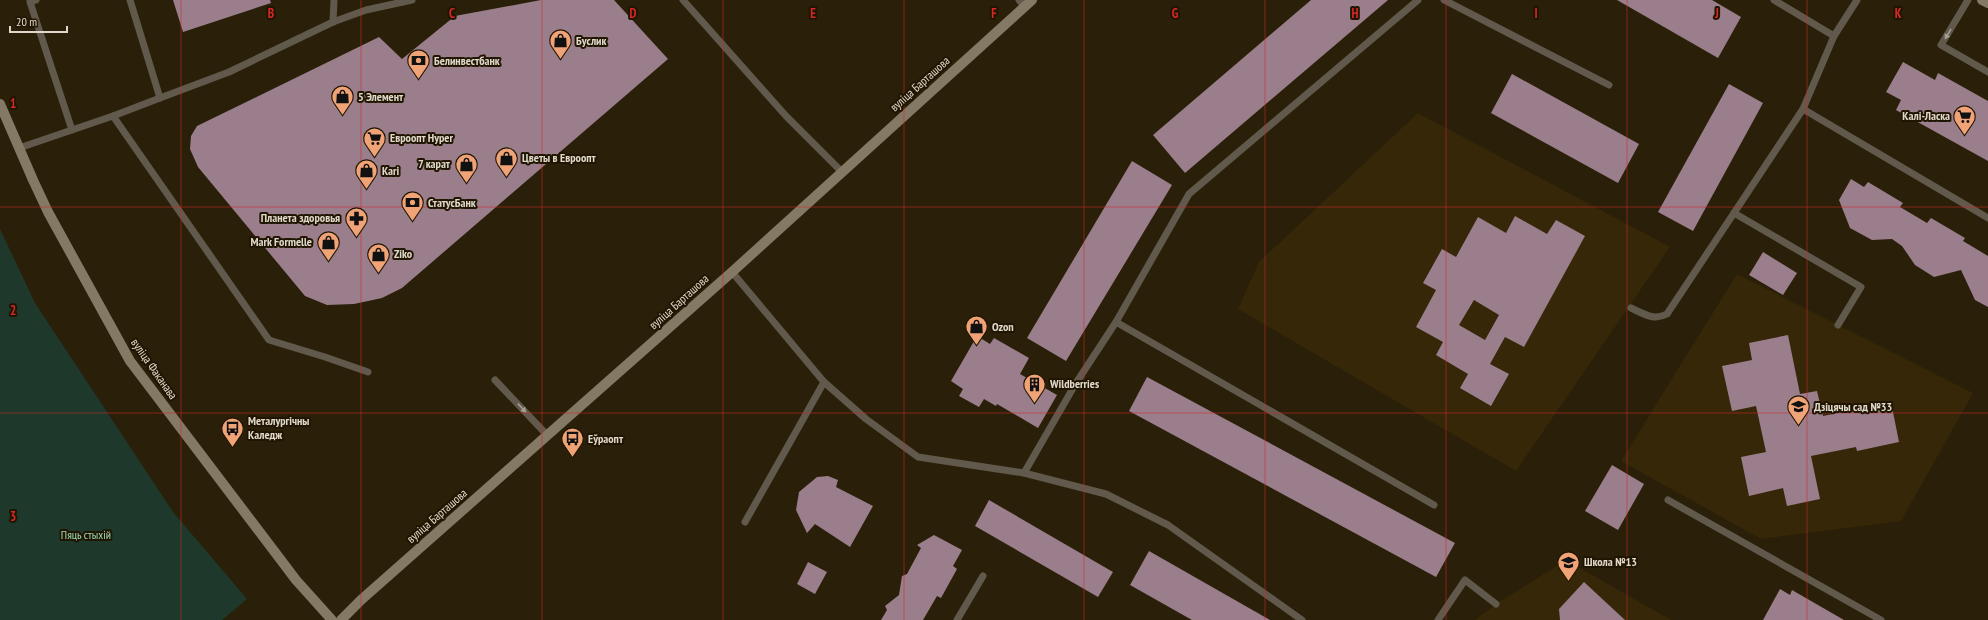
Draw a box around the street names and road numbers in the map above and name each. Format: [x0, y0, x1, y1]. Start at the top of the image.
street label: вуліца Барташова [887, 53, 953, 114]
street label: вуліца Барташова [646, 271, 712, 332]
street label: вуліца Факанава [128, 335, 181, 402]
street label: вуліца Барташова [403, 485, 470, 546]

